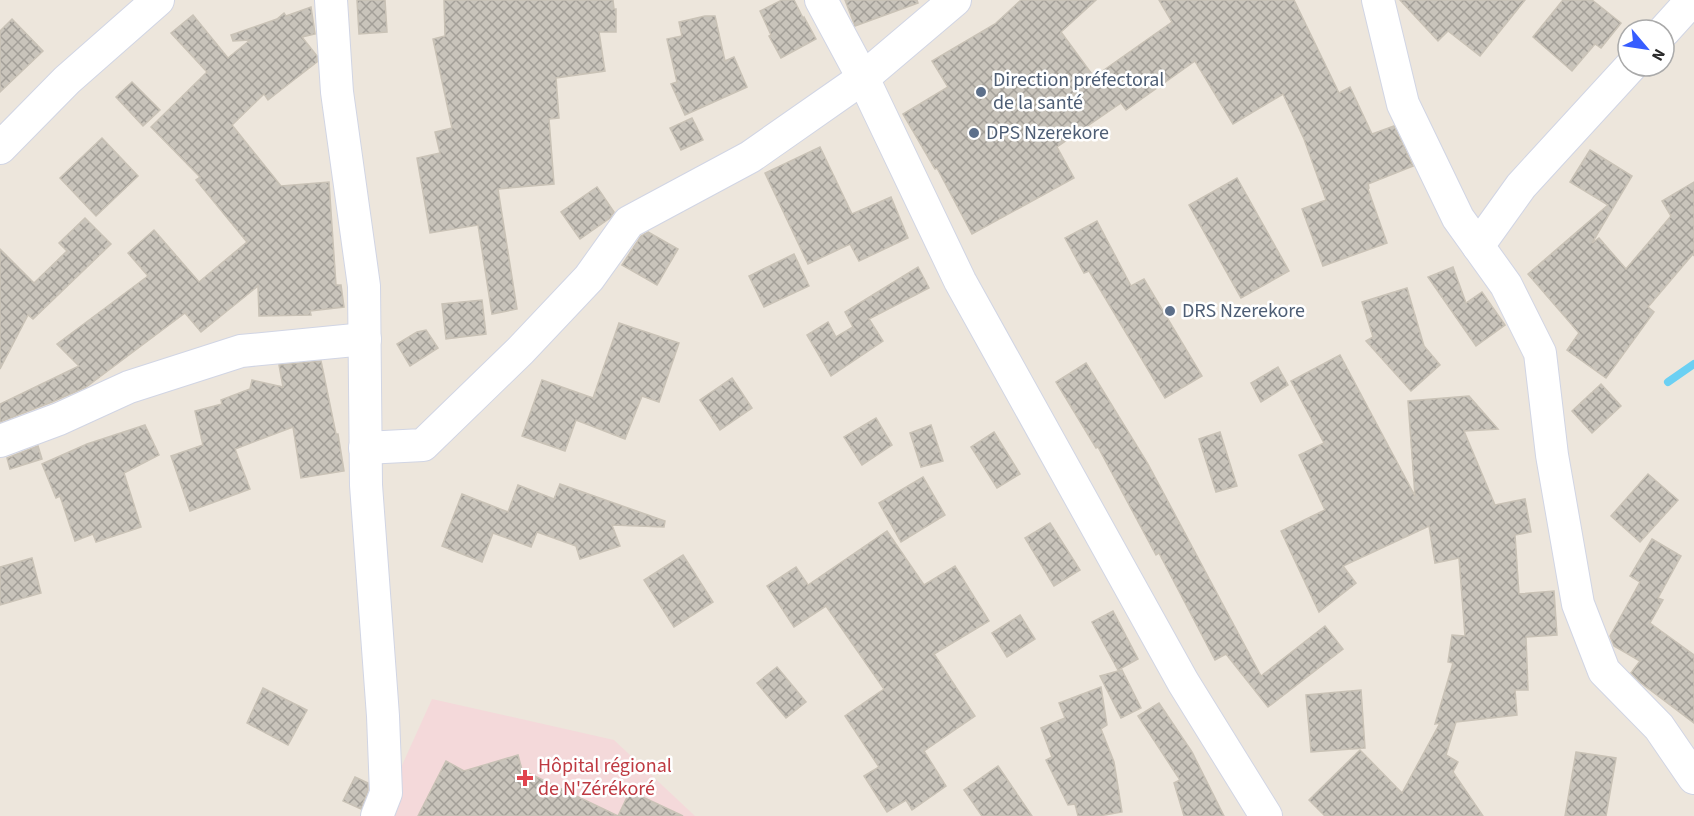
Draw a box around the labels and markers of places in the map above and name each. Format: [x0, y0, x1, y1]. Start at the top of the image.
place label: Direction préfectoral de la santé [993, 66, 1164, 117]
marker: Direction préfectoral de la santé [974, 85, 988, 99]
place label: DPS Nzerekore [986, 119, 1109, 147]
marker: DPS Nzerekore [967, 126, 981, 140]
place label: DRS Nzerekore [1182, 297, 1305, 325]
marker: DRS Nzerekore [1163, 304, 1177, 318]
place label: Hôpital régional de N'Zérékoré [538, 752, 672, 803]
marker: Hôpital régional de N'Zérékoré [516, 769, 534, 787]

